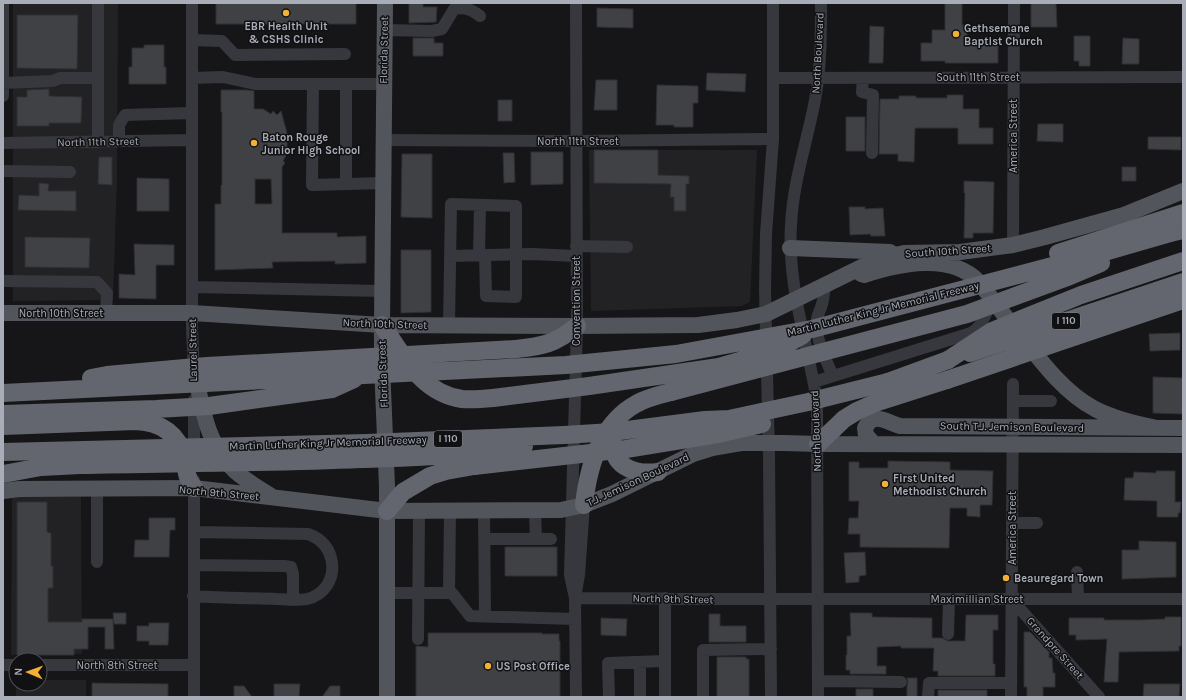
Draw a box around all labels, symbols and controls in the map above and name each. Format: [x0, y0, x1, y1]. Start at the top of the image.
marker: EBR Health Unit & CSHS Clinic [281, 8, 291, 18]
street label: North Boulevard [809, 12, 827, 94]
street label: Florida Street [377, 16, 391, 84]
place label: EBR Health Unit & CSHS Clinic [244, 20, 328, 46]
place label: Gethsemane Baptist Church [964, 22, 1043, 48]
marker: Gethsemane Baptist Church [951, 29, 961, 39]
street label: South 11th Street [936, 71, 1020, 84]
street label: America Street [1007, 99, 1020, 173]
place label: Baton Rouge Junior High School [262, 131, 360, 157]
street label: North 11th Street [57, 135, 139, 149]
street label: North 11th Street [537, 135, 619, 148]
marker: Baton Rouge Junior High School [249, 138, 259, 148]
street label: South 10th Street [904, 241, 992, 261]
street label: Convention Street [570, 256, 583, 346]
street label: Martin Luther King Jr Memorial Freeway [785, 279, 981, 339]
street label: North 10th Street [19, 307, 103, 320]
road number: I 110 [1052, 313, 1080, 329]
street label: North 10th Street [342, 316, 428, 332]
street label: Laurel Street [186, 318, 200, 382]
street label: Florida Street [375, 340, 391, 408]
street label: North Boulevard [808, 390, 824, 472]
street label: South T.J. Jemison Boulevard [940, 419, 1084, 435]
road number: I 110 [434, 431, 462, 447]
street label: Martin Luther King Jr Memorial Freeway [229, 433, 427, 453]
street label: T.J. Jemison Boulevard [585, 451, 691, 509]
place label: First United Methodist Church [893, 472, 987, 498]
marker: First United Methodist Church [880, 479, 890, 489]
street label: North 9th Street [178, 483, 260, 503]
street label: America Street [1006, 491, 1019, 565]
place label: Beauregard Town [1014, 572, 1103, 585]
marker: Beauregard Town [1001, 573, 1011, 583]
street label: North 9th Street [632, 592, 714, 606]
street label: Maximillian Street [931, 593, 1023, 606]
street label: Grandpre Street [1024, 614, 1086, 682]
north arrow [8, 652, 48, 692]
street label: North 8th Street [76, 659, 158, 672]
place label: US Post Office [496, 660, 570, 673]
marker: US Post Office [483, 661, 493, 671]
text: N [12, 667, 25, 676]

